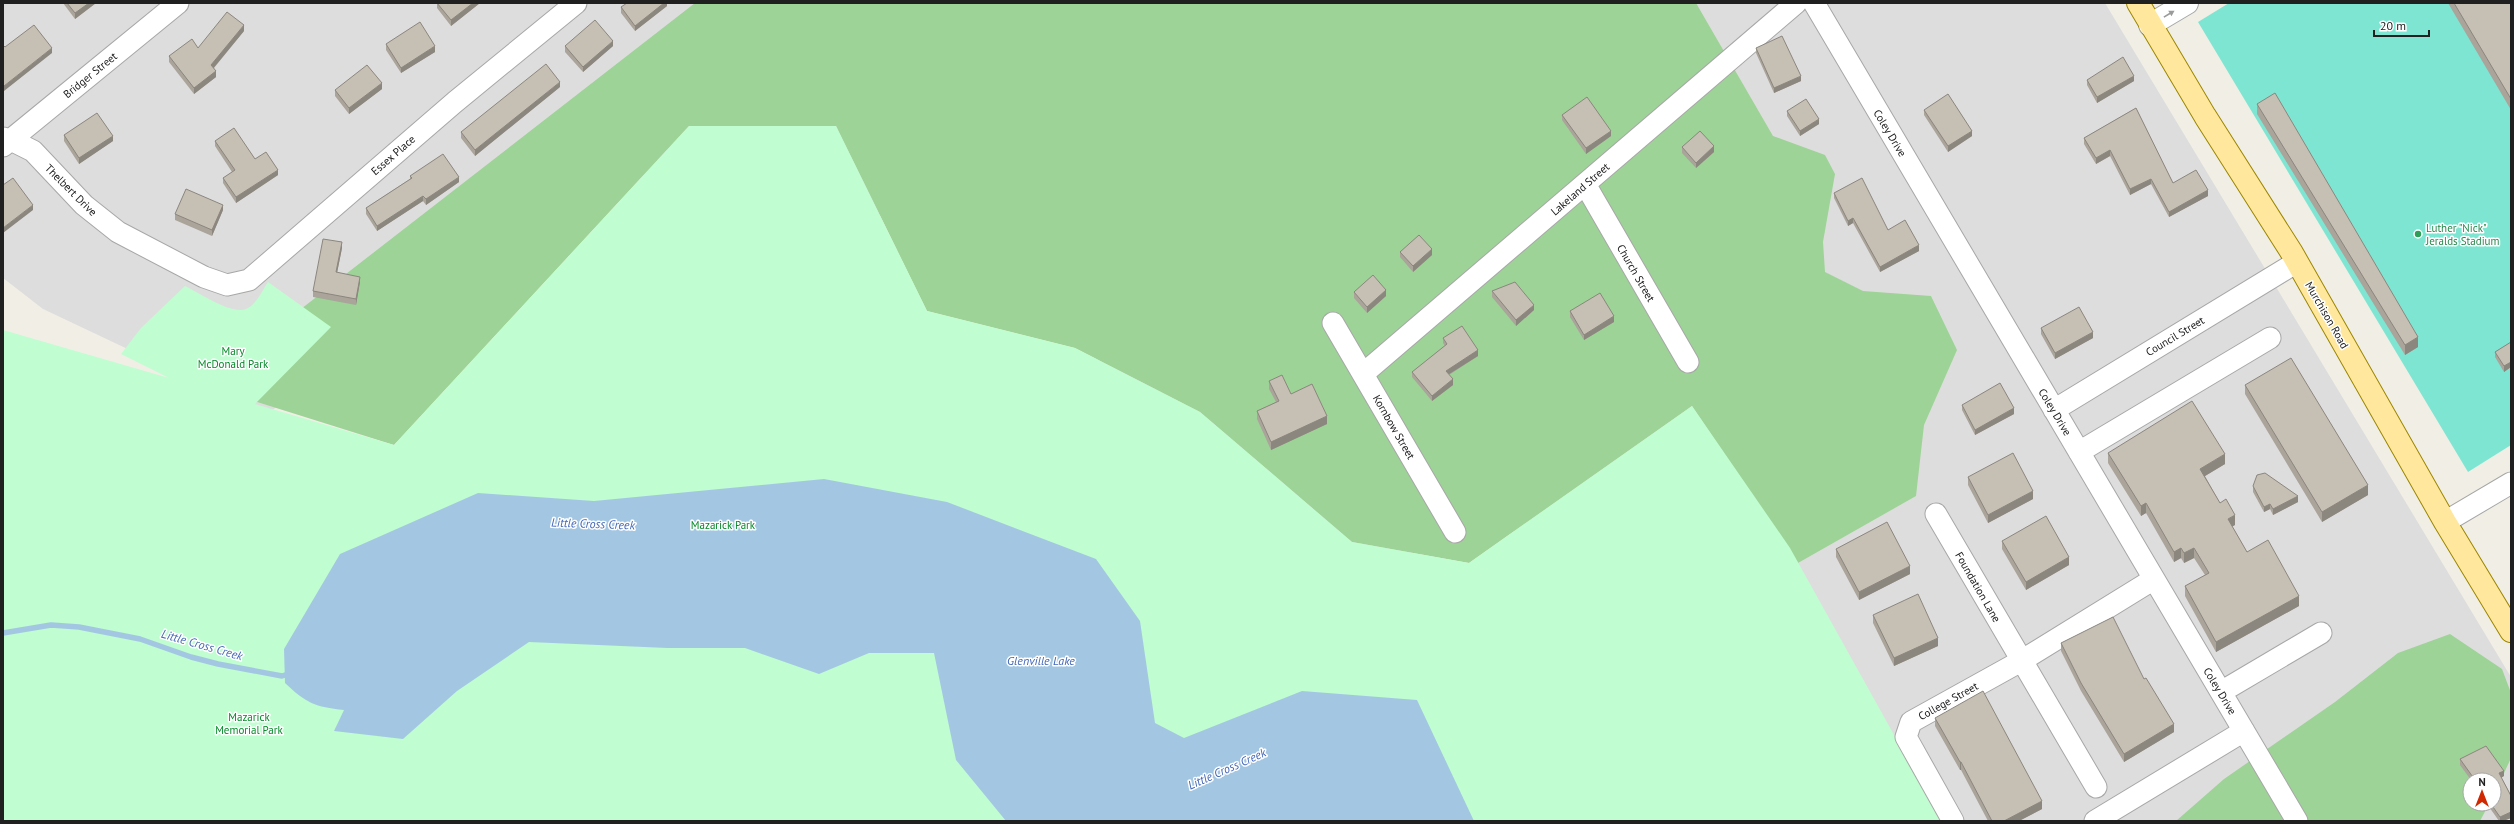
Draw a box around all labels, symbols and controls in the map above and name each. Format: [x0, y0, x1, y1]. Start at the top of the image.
one-way arrow [2163, 10, 2175, 17]
scale bar [2374, 12, 2429, 38]
text: 20 m [2380, 18, 2406, 33]
street label: Bridger Street [60, 49, 120, 101]
street label: Coley Drive [1870, 107, 1910, 160]
street label: Essex Place [368, 132, 418, 178]
street label: Lakeland Street [1548, 160, 1612, 218]
street label: Thelbert Drive [42, 161, 100, 219]
place label: Luther "Nick" Jeralds Stadium [2425, 221, 2500, 248]
marker: Luther "Nick" Jeralds Stadium [2413, 229, 2423, 239]
street label: Church Street [1614, 242, 1658, 304]
street label: Murchison Road [2302, 279, 2352, 351]
street label: Council Street [2143, 313, 2207, 359]
park label: Mary McDonald Park [198, 344, 269, 371]
street label: Coley Drive [2035, 386, 2075, 439]
street label: Kornbow Street [1370, 392, 1418, 462]
water label: Little Cross Creek [551, 515, 636, 532]
park label: Mazarick Park [691, 518, 756, 532]
street label: Foundation Lane [1952, 549, 2004, 625]
water label: Little Cross Creek [160, 626, 245, 663]
water label: Glenville Lake [1007, 653, 1075, 668]
street label: Coley Drive [2200, 665, 2240, 718]
street label: College Street [1916, 679, 1981, 723]
park label: Mazarick Memorial Park [215, 710, 284, 737]
water label: Little Cross Creek [1185, 744, 1269, 792]
north arrow [2462, 772, 2502, 812]
text: N [2478, 775, 2486, 789]

